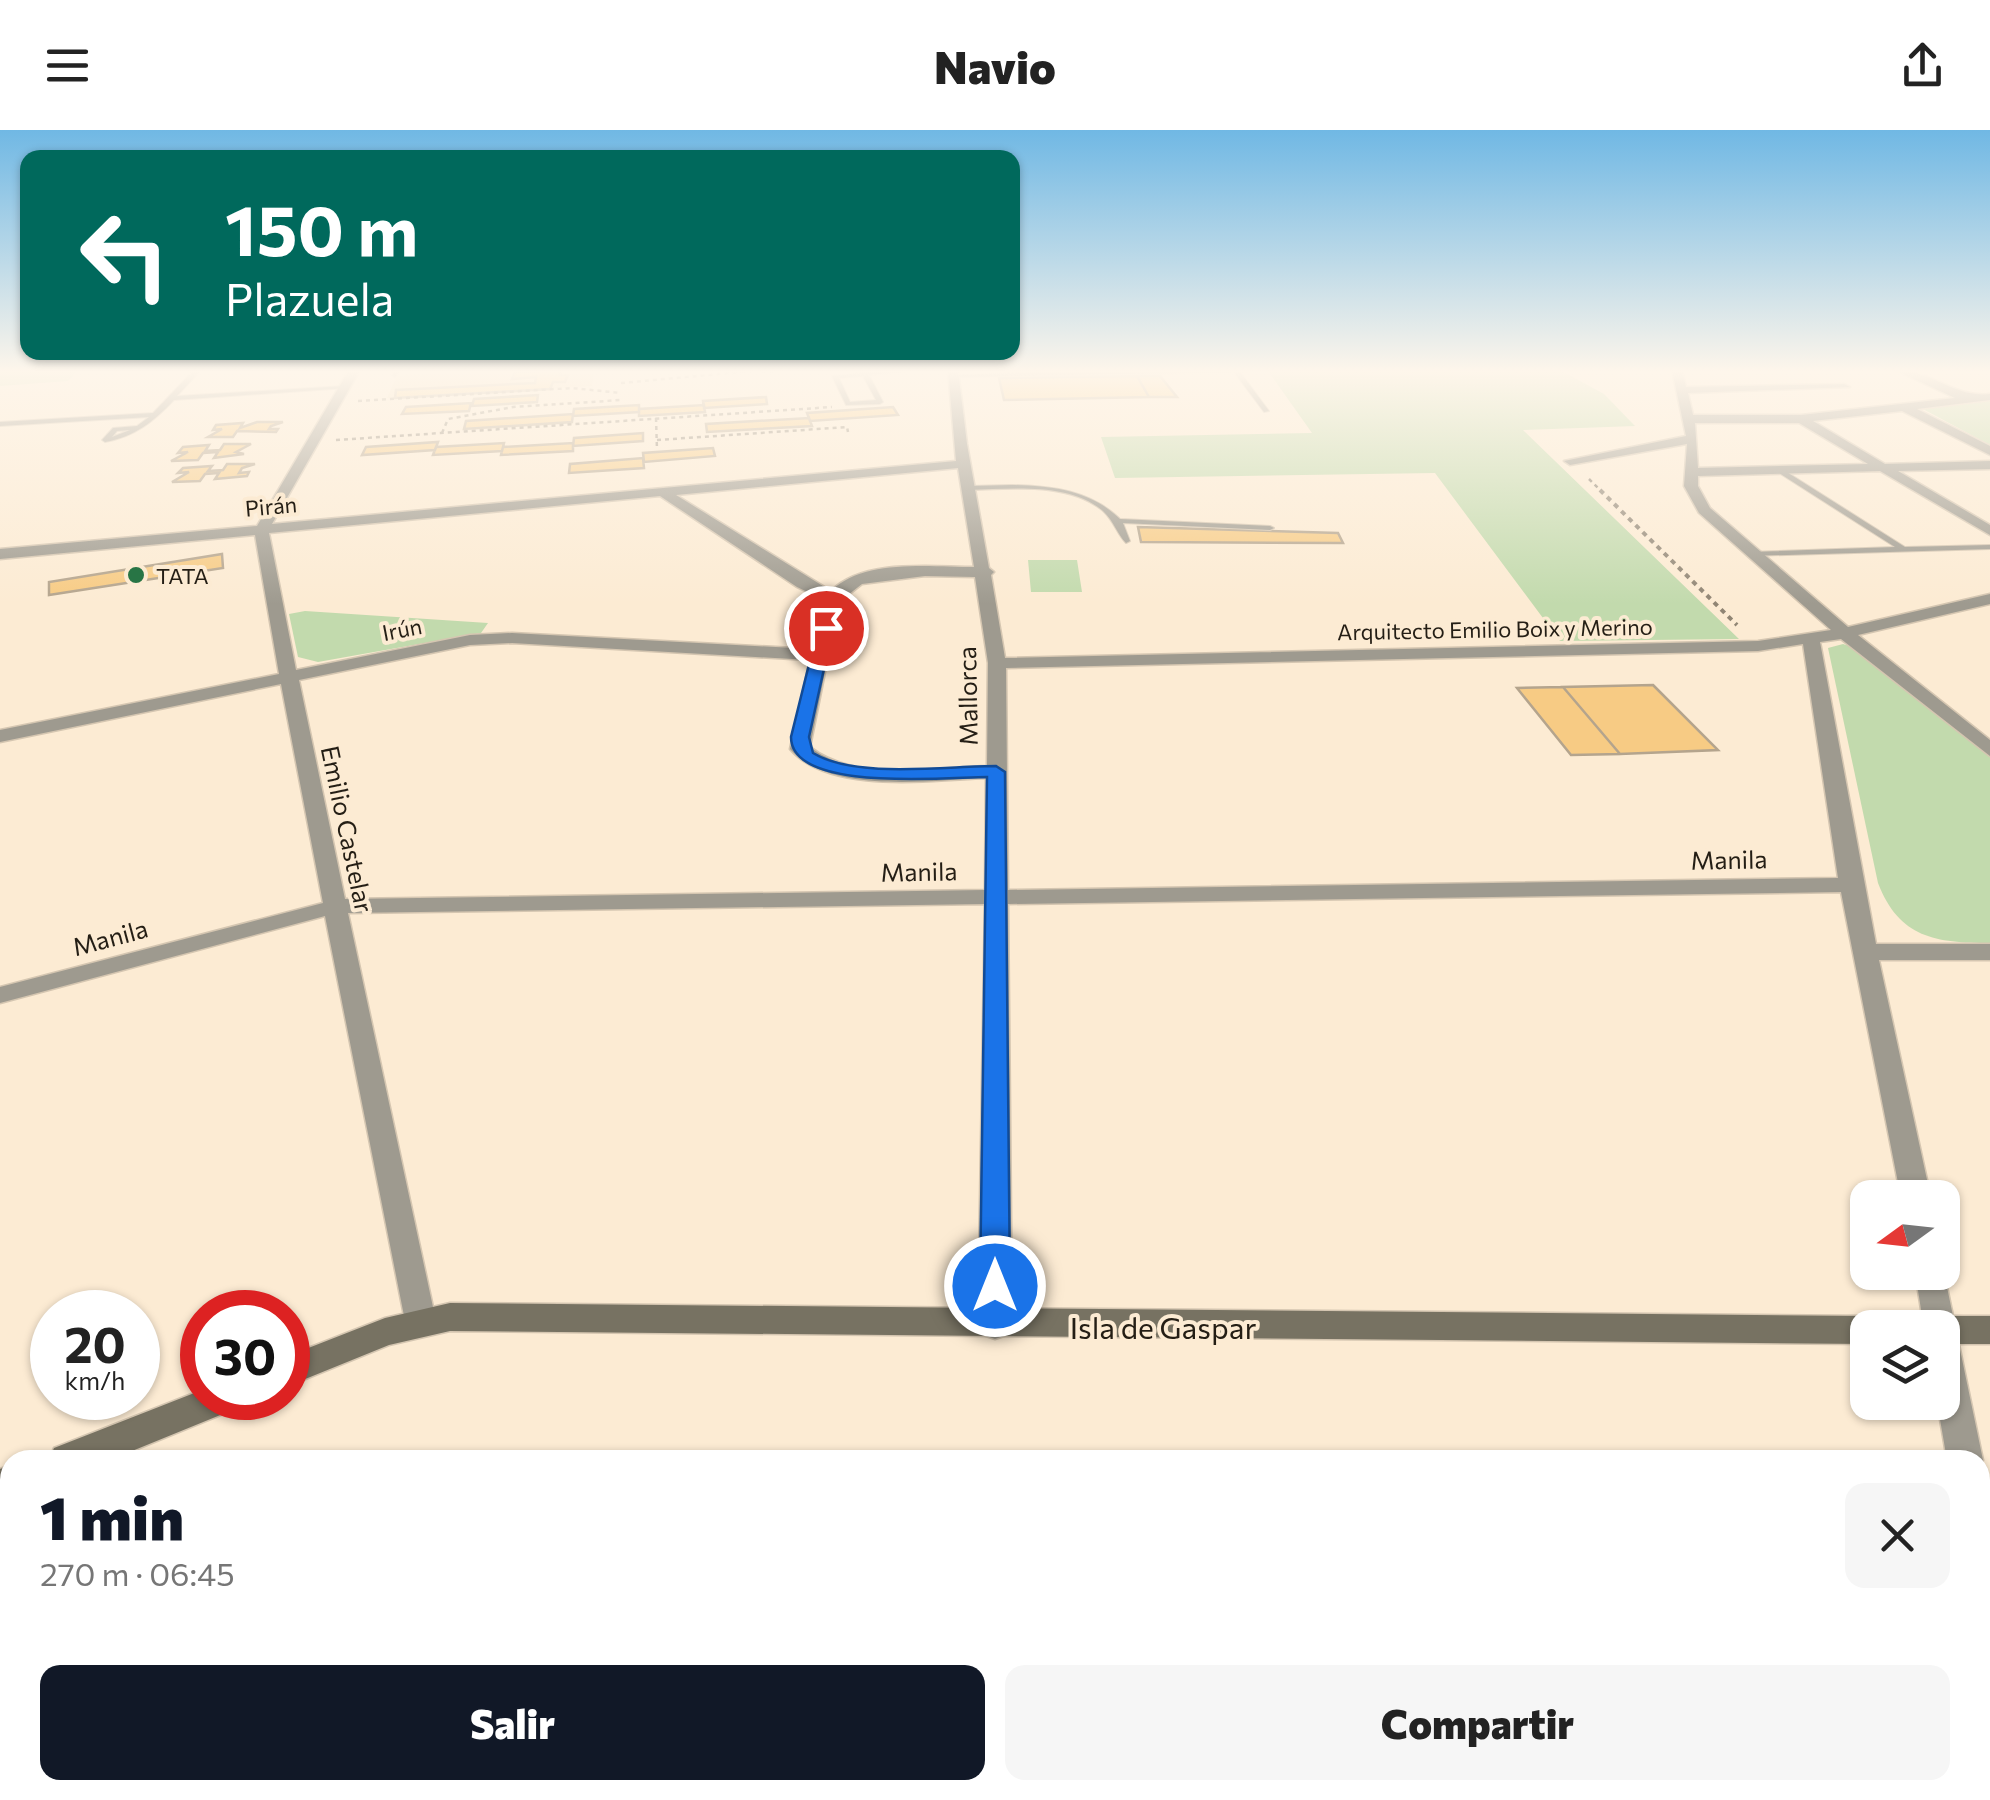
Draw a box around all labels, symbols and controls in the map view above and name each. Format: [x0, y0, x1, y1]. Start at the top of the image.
icon: menu [40, 38, 95, 93]
text: Navio [934, 38, 1056, 93]
icon: share [1895, 38, 1950, 93]
text: 150 m [225, 185, 418, 270]
icon: left [60, 190, 190, 320]
text: Plazuela [225, 270, 394, 325]
street label: Pirán [244, 490, 298, 522]
place label: TATA [156, 562, 209, 589]
marker: TATA [125, 564, 147, 586]
pin [784, 586, 869, 671]
icon: arrive [799, 601, 854, 656]
street label: Irún [380, 612, 424, 646]
street label: Arquitecto Emilio Boix y Merino [1337, 613, 1653, 645]
street label: Mallorca [951, 646, 983, 746]
street label: Emilio Castelar [316, 743, 380, 915]
street label: Manila [1690, 843, 1768, 875]
street label: Manila [880, 855, 958, 887]
street label: Manila [69, 913, 151, 961]
north arrow [1850, 1180, 1960, 1290]
map controls [1850, 1180, 1960, 1420]
position arrow [943, 1234, 1047, 1338]
speed limit sign: 30 [180, 1290, 310, 1420]
street label: Isla de Gaspar [1070, 1308, 1256, 1345]
button: layers [1850, 1310, 1960, 1420]
text: 20 [64, 1312, 126, 1373]
text: km/h [65, 1365, 125, 1395]
text: 1 min [40, 1479, 184, 1552]
button: close [1845, 1483, 1950, 1588]
text: 270 m · 06:45 [40, 1553, 235, 1593]
button: Salir [40, 1665, 985, 1780]
button: Compartir [1005, 1665, 1950, 1780]

